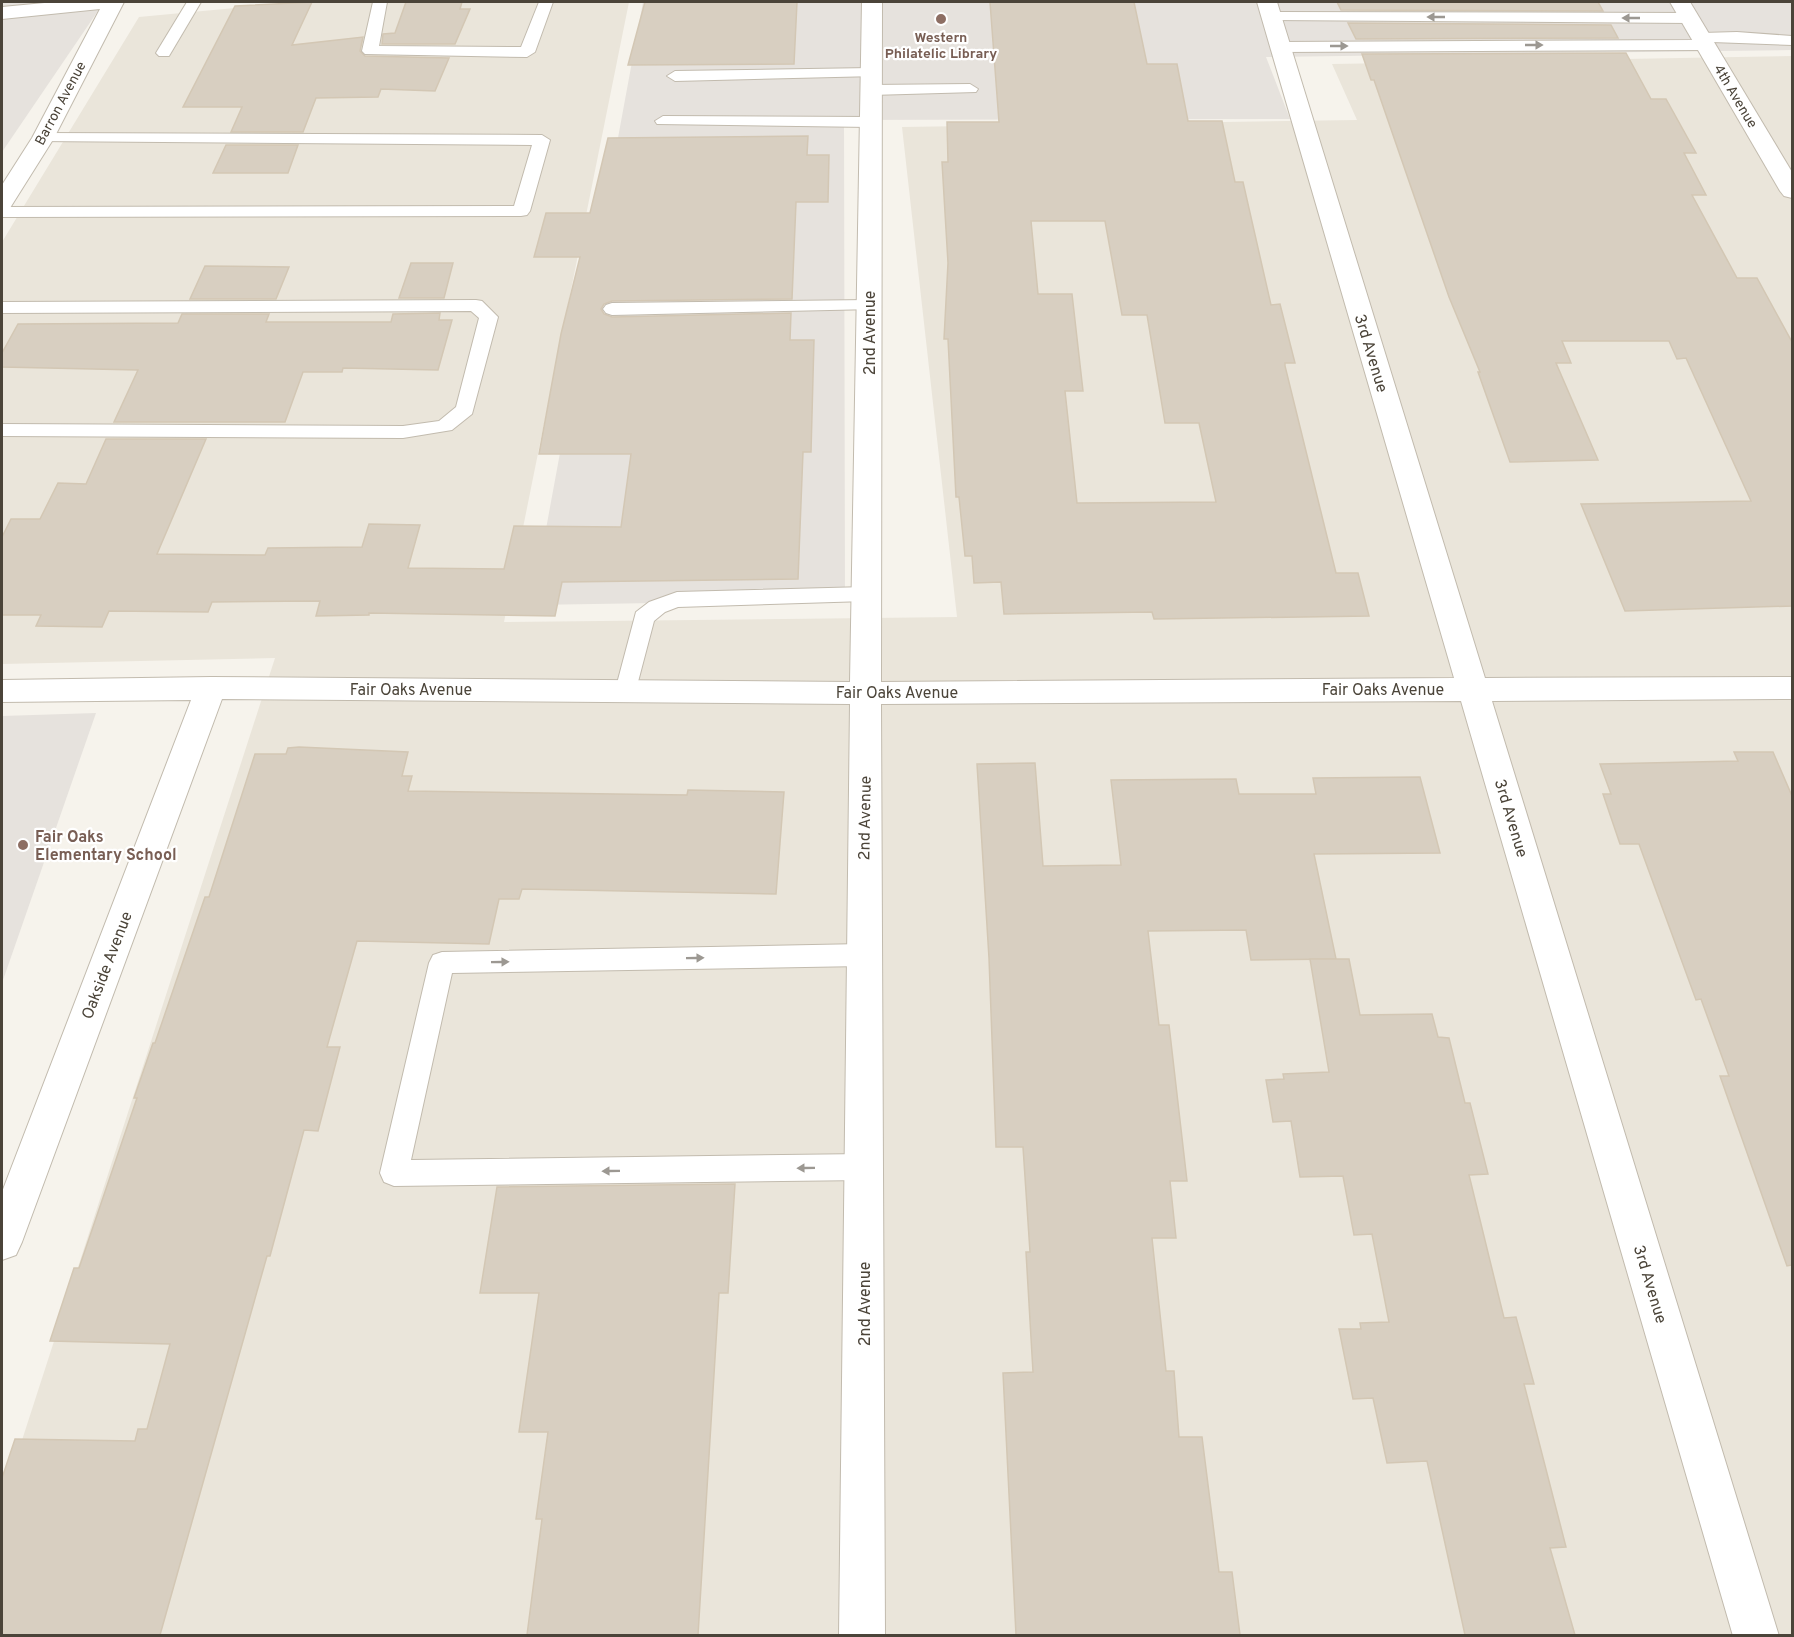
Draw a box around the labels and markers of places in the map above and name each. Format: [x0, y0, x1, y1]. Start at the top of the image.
marker: Western Philatelic Library [934, 12, 948, 26]
place label: Western Philatelic Library [885, 30, 997, 63]
place label: Fair Oaks Elementary School [35, 828, 177, 866]
marker: Fair Oaks Elementary School [16, 838, 30, 852]

